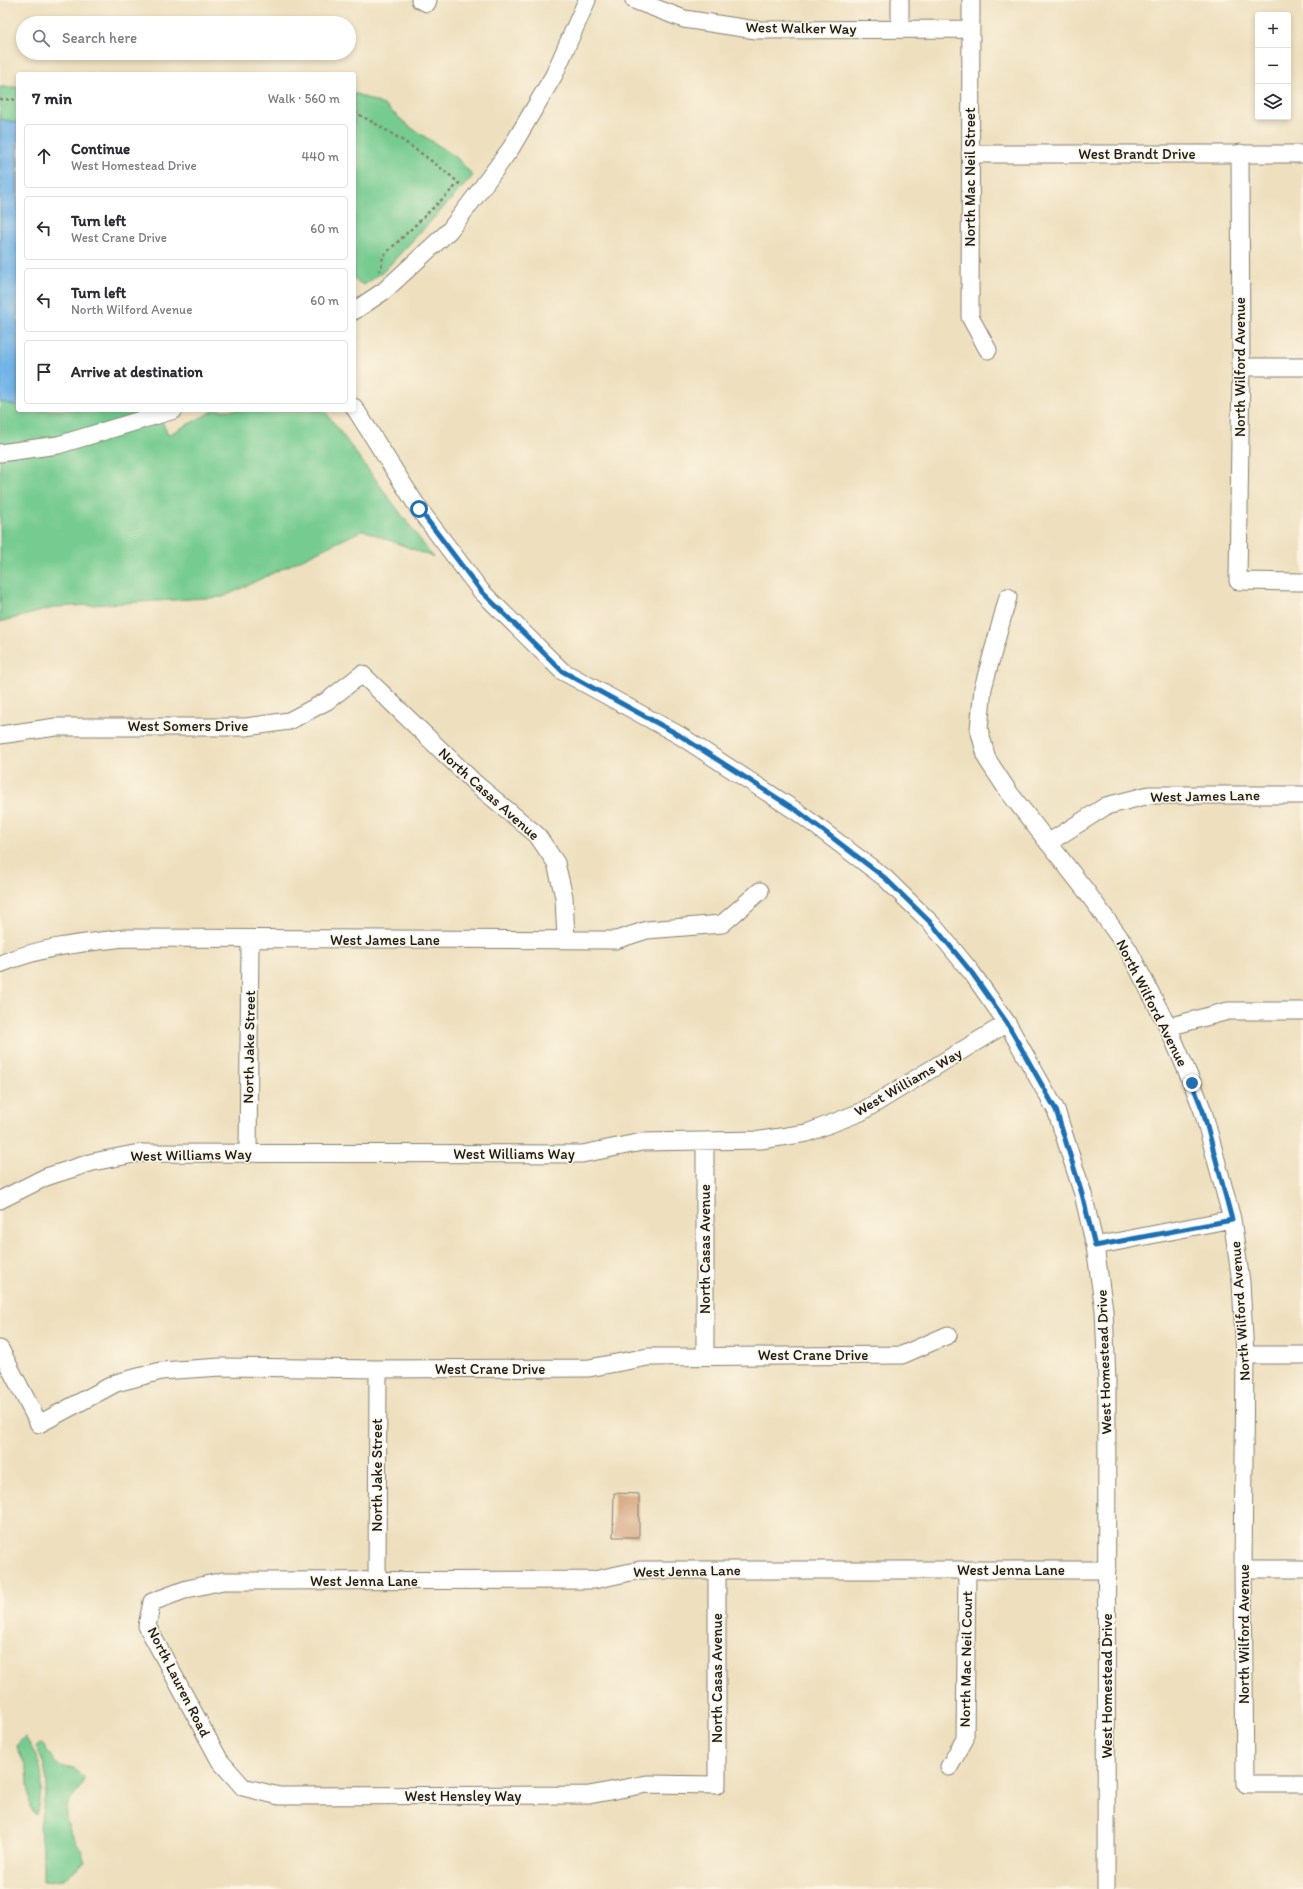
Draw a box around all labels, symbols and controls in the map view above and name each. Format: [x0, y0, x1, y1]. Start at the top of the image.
map controls [1255, 12, 1291, 120]
button: + [1255, 12, 1291, 48]
search box [16, 16, 356, 60]
street label: West Walker Way [745, 18, 857, 38]
icon: search [30, 27, 52, 49]
text: Search here [62, 29, 137, 47]
button: − [1255, 48, 1291, 84]
button: layers [1255, 84, 1291, 120]
text: 7 min [32, 88, 72, 108]
text: Walk · 560 m [268, 91, 340, 106]
street label: North Mac Neil Street [961, 107, 979, 247]
text: Continue [71, 140, 130, 158]
icon: ahead [33, 145, 55, 167]
street label: West Brandt Drive [1078, 145, 1196, 163]
text: 440 m [302, 149, 339, 164]
text: West Homestead Drive [71, 158, 197, 173]
text: Turn left [71, 212, 126, 230]
icon: left [33, 217, 55, 239]
text: 60 m [310, 221, 339, 236]
text: West Crane Drive [71, 230, 167, 245]
text: Turn left [71, 284, 126, 302]
icon: left [33, 289, 55, 311]
text: 60 m [310, 293, 339, 308]
street label: North Wilford Avenue [1231, 297, 1249, 437]
text: North Wilford Avenue [71, 302, 192, 317]
icon: arrive [33, 361, 55, 383]
text: Arrive at destination [71, 363, 203, 381]
route start [410, 500, 428, 518]
street label: West Somers Drive [128, 717, 248, 735]
street label: North Casas Avenue [435, 744, 543, 844]
street label: West James Lane [1150, 786, 1260, 806]
street label: West James Lane [330, 931, 440, 949]
street label: North Wilford Avenue [1112, 936, 1192, 1070]
street label: North Jake Street [239, 990, 259, 1104]
street label: West Williams Way [851, 1044, 965, 1120]
route end [1183, 1074, 1201, 1092]
street label: West Williams Way [130, 1145, 252, 1165]
street label: West Williams Way [453, 1145, 575, 1163]
street label: North Casas Avenue [696, 1184, 714, 1314]
street label: North Wilford Avenue [1226, 1240, 1254, 1382]
street label: West Homestead Drive [1092, 1289, 1116, 1435]
street label: West Crane Drive [758, 1346, 868, 1364]
street label: West Crane Drive [435, 1360, 545, 1378]
street label: North Jake Street [368, 1418, 386, 1532]
street label: West Jenna Lane [633, 1561, 741, 1581]
street label: West Jenna Lane [957, 1561, 1065, 1579]
street label: North Wilford Avenue [1235, 1564, 1253, 1704]
street label: West Jenna Lane [310, 1572, 418, 1590]
street label: North Mac Neil Court [956, 1590, 976, 1727]
street label: North Casas Avenue [708, 1613, 726, 1743]
street label: West Homestead Drive [1098, 1613, 1116, 1759]
street label: North Lauren Road [143, 1624, 215, 1740]
street label: West Hensley Way [405, 1787, 521, 1805]

